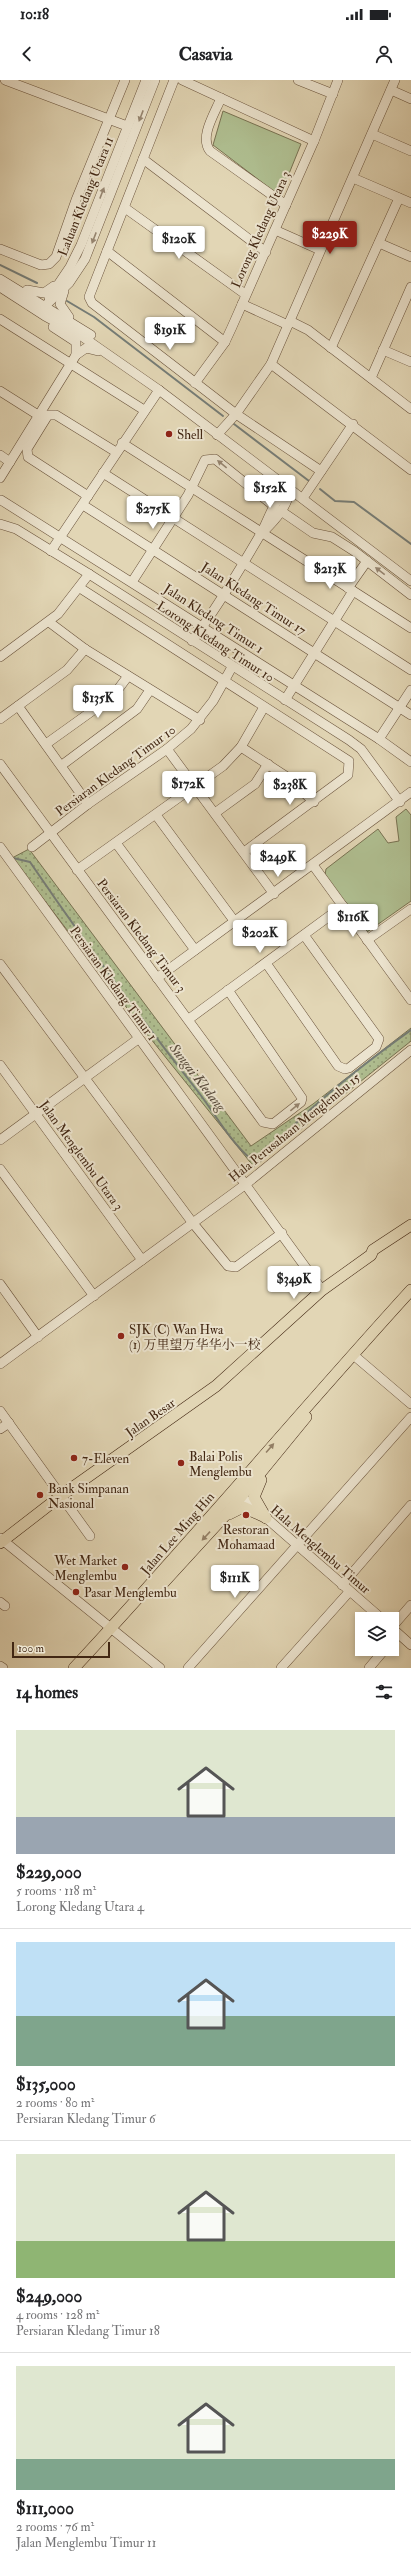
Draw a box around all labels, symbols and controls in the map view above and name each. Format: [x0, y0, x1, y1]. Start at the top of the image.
text: 10:18 [20, 5, 49, 24]
icon: back [16, 43, 38, 65]
text: Casavia [179, 43, 232, 66]
icon: person [373, 43, 395, 65]
one-way arrow [138, 111, 144, 123]
street label: Laluan Kledang Utara 11 [55, 134, 117, 258]
street label: Lorong Kledang Utara 3 [228, 169, 294, 290]
one-way arrow [99, 186, 105, 198]
pin: $229K [302, 221, 358, 255]
pin: $120K [151, 226, 207, 260]
text: $229K [312, 226, 348, 242]
text: $120K [162, 231, 196, 247]
one-way arrow [91, 232, 97, 244]
pin: $191K [142, 317, 198, 351]
text: $191K [154, 322, 186, 338]
place label: Shell [177, 427, 204, 443]
marker: Shell [164, 429, 174, 439]
one-way arrow [216, 459, 227, 468]
pin: $152K [242, 475, 298, 509]
text: $152K [253, 480, 287, 496]
pin: $275K [125, 496, 181, 530]
text: $275K [136, 501, 170, 517]
pin: $213K [302, 556, 358, 590]
street label: Jalan Kledang Timur 17 [199, 558, 309, 638]
text: $213K [314, 561, 346, 577]
one-way arrow [375, 567, 386, 575]
street label: Jalan Kledang Timur 1 [161, 580, 267, 656]
street label: Lorong Kledang Timur 10 [154, 598, 277, 686]
pin: $135K [70, 685, 126, 719]
text: $135K [82, 690, 114, 706]
street label: Persiaran Kledang Timur 10 [53, 722, 179, 820]
pin: $172K [160, 771, 216, 805]
pin: $238K [262, 772, 318, 806]
text: $172K [171, 776, 205, 792]
text: $238K [273, 777, 307, 793]
pin: $249K [250, 844, 306, 878]
text: $249K [260, 849, 296, 865]
street label: Persiaran Kledang Timur 3 [93, 876, 189, 996]
pin: $116K [325, 904, 381, 938]
text: $116K [337, 909, 369, 925]
pin: $202K [232, 920, 288, 954]
street label: Persiaran Kledang Timur 1 [66, 923, 160, 1044]
text: $202K [242, 925, 278, 941]
water label: Sungai Kledang [165, 1039, 230, 1115]
street label: Hala Perusahaan Menglembu 15 [226, 1070, 364, 1186]
street label: Jalan Menglembu Utara 3 [35, 1097, 126, 1214]
one-way arrow [290, 1103, 301, 1111]
pin: $349K [266, 1266, 322, 1300]
text: $349K [276, 1271, 312, 1287]
place label: SJK (C) Wan Hwa (1) 万里望万华华小一校 [129, 1322, 260, 1353]
marker: SJK (C) Wan Hwa (1) 万里望万华华小一校 [116, 1331, 126, 1341]
street label: Jalan Besar [122, 1395, 179, 1441]
one-way arrow [265, 1443, 274, 1454]
place label: Balai Polis Menglembu [189, 1449, 252, 1480]
place label: 7-Eleven [82, 1451, 129, 1467]
marker: 7-Eleven [69, 1453, 79, 1463]
marker: Balai Polis Menglembu [176, 1458, 186, 1468]
place label: Bank Simpanan Nasional [48, 1481, 129, 1512]
street label: Jalan Lee Ming Hin [137, 1489, 218, 1579]
marker: Bank Simpanan Nasional [35, 1490, 45, 1500]
street label: Hala Menglembu Timur [267, 1502, 374, 1598]
marker: Restoran Mohamaad [241, 1510, 251, 1520]
place label: Restoran Mohamaad [217, 1522, 276, 1553]
one-way arrow [202, 1531, 211, 1541]
place label: Wet Market Menglembu [53, 1553, 117, 1584]
marker: Wet Market Menglembu [120, 1562, 130, 1572]
pin: $111K [207, 1565, 263, 1599]
text: $111K [220, 1570, 250, 1586]
place label: Pasar Menglembu [84, 1585, 177, 1601]
marker: Pasar Menglembu [71, 1587, 81, 1597]
map controls [355, 1612, 399, 1656]
button: layers [355, 1612, 399, 1656]
scale bar [12, 1640, 110, 1659]
text: 100 m [18, 1642, 44, 1655]
icon: filters [373, 1681, 395, 1703]
text: 14 homes [16, 1682, 78, 1703]
icon: home [170, 1756, 242, 1828]
text: $229,000 [16, 1862, 82, 1883]
text: 5 rooms · 118 m² [16, 1883, 96, 1899]
text: Lorong Kledang Utara 4 [16, 1899, 144, 1915]
icon: home [170, 1968, 242, 2040]
text: $135,000 [16, 2074, 76, 2095]
text: 2 rooms · 80 m² [16, 2095, 94, 2111]
text: Persiaran Kledang Timur 6 [16, 2111, 156, 2127]
icon: home [170, 2180, 242, 2252]
text: $249,000 [16, 2286, 82, 2307]
text: 4 rooms · 128 m² [16, 2307, 99, 2323]
text: Persiaran Kledang Timur 18 [16, 2323, 160, 2339]
icon: home [170, 2392, 242, 2464]
text: $111,000 [16, 2498, 74, 2519]
text: 2 rooms · 76 m² [16, 2519, 94, 2535]
text: Jalan Menglembu Timur 11 [16, 2535, 156, 2551]

